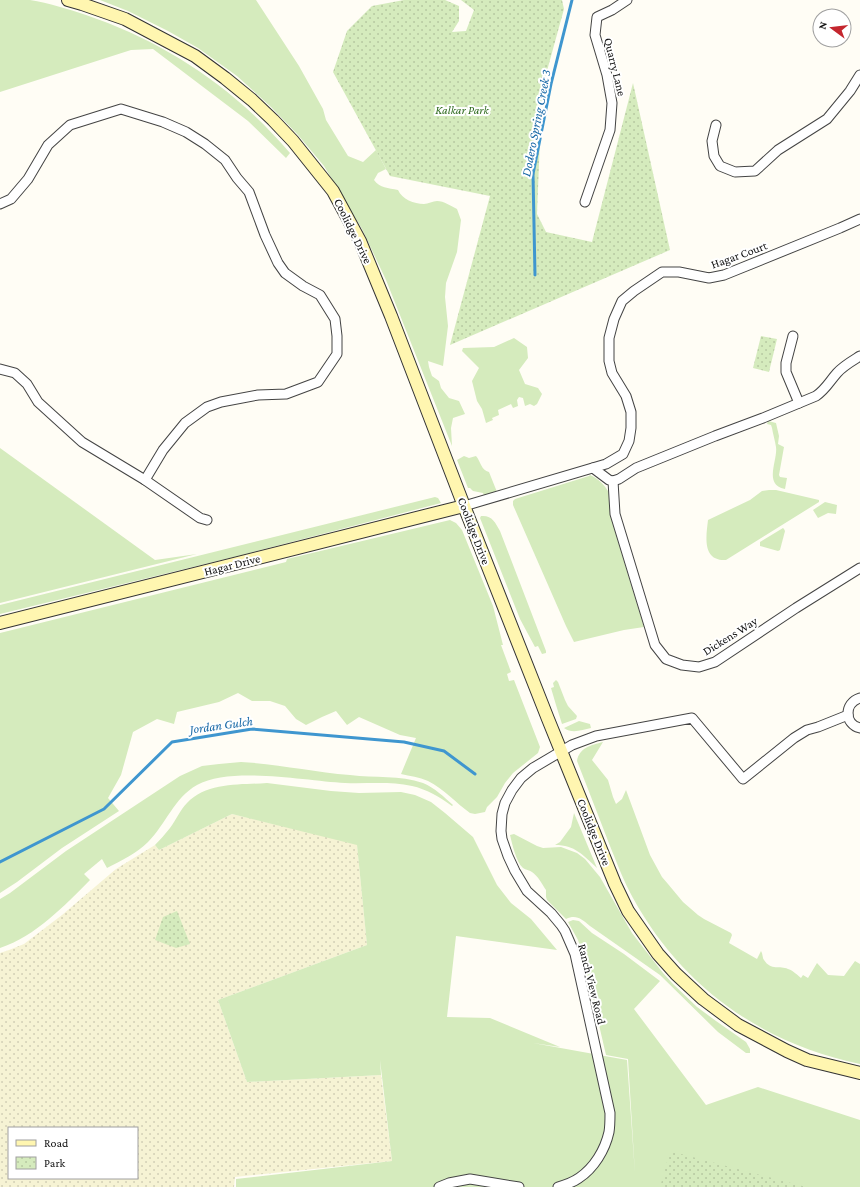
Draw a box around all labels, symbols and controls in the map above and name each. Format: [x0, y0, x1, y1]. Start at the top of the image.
north arrow [812, 8, 852, 48]
text: N [816, 20, 829, 31]
street label: Quarry Lane [601, 36, 629, 98]
water label: Dodero Spring Creek 3 [518, 68, 554, 178]
park label: Kalkar Park [435, 103, 489, 117]
street label: Coolidge Drive [331, 196, 375, 266]
street label: Hagar Court [709, 238, 770, 272]
street label: Coolidge Drive [455, 495, 493, 567]
street label: Hagar Drive [202, 551, 262, 579]
street label: Dickens Way [700, 613, 760, 658]
water label: Jordan Gulch [186, 713, 254, 737]
street label: Coolidge Drive [574, 797, 614, 867]
street label: Ranch View Road [575, 942, 609, 1026]
legend [8, 1127, 138, 1179]
text: Road [44, 1136, 69, 1150]
text: Park [44, 1156, 66, 1170]

